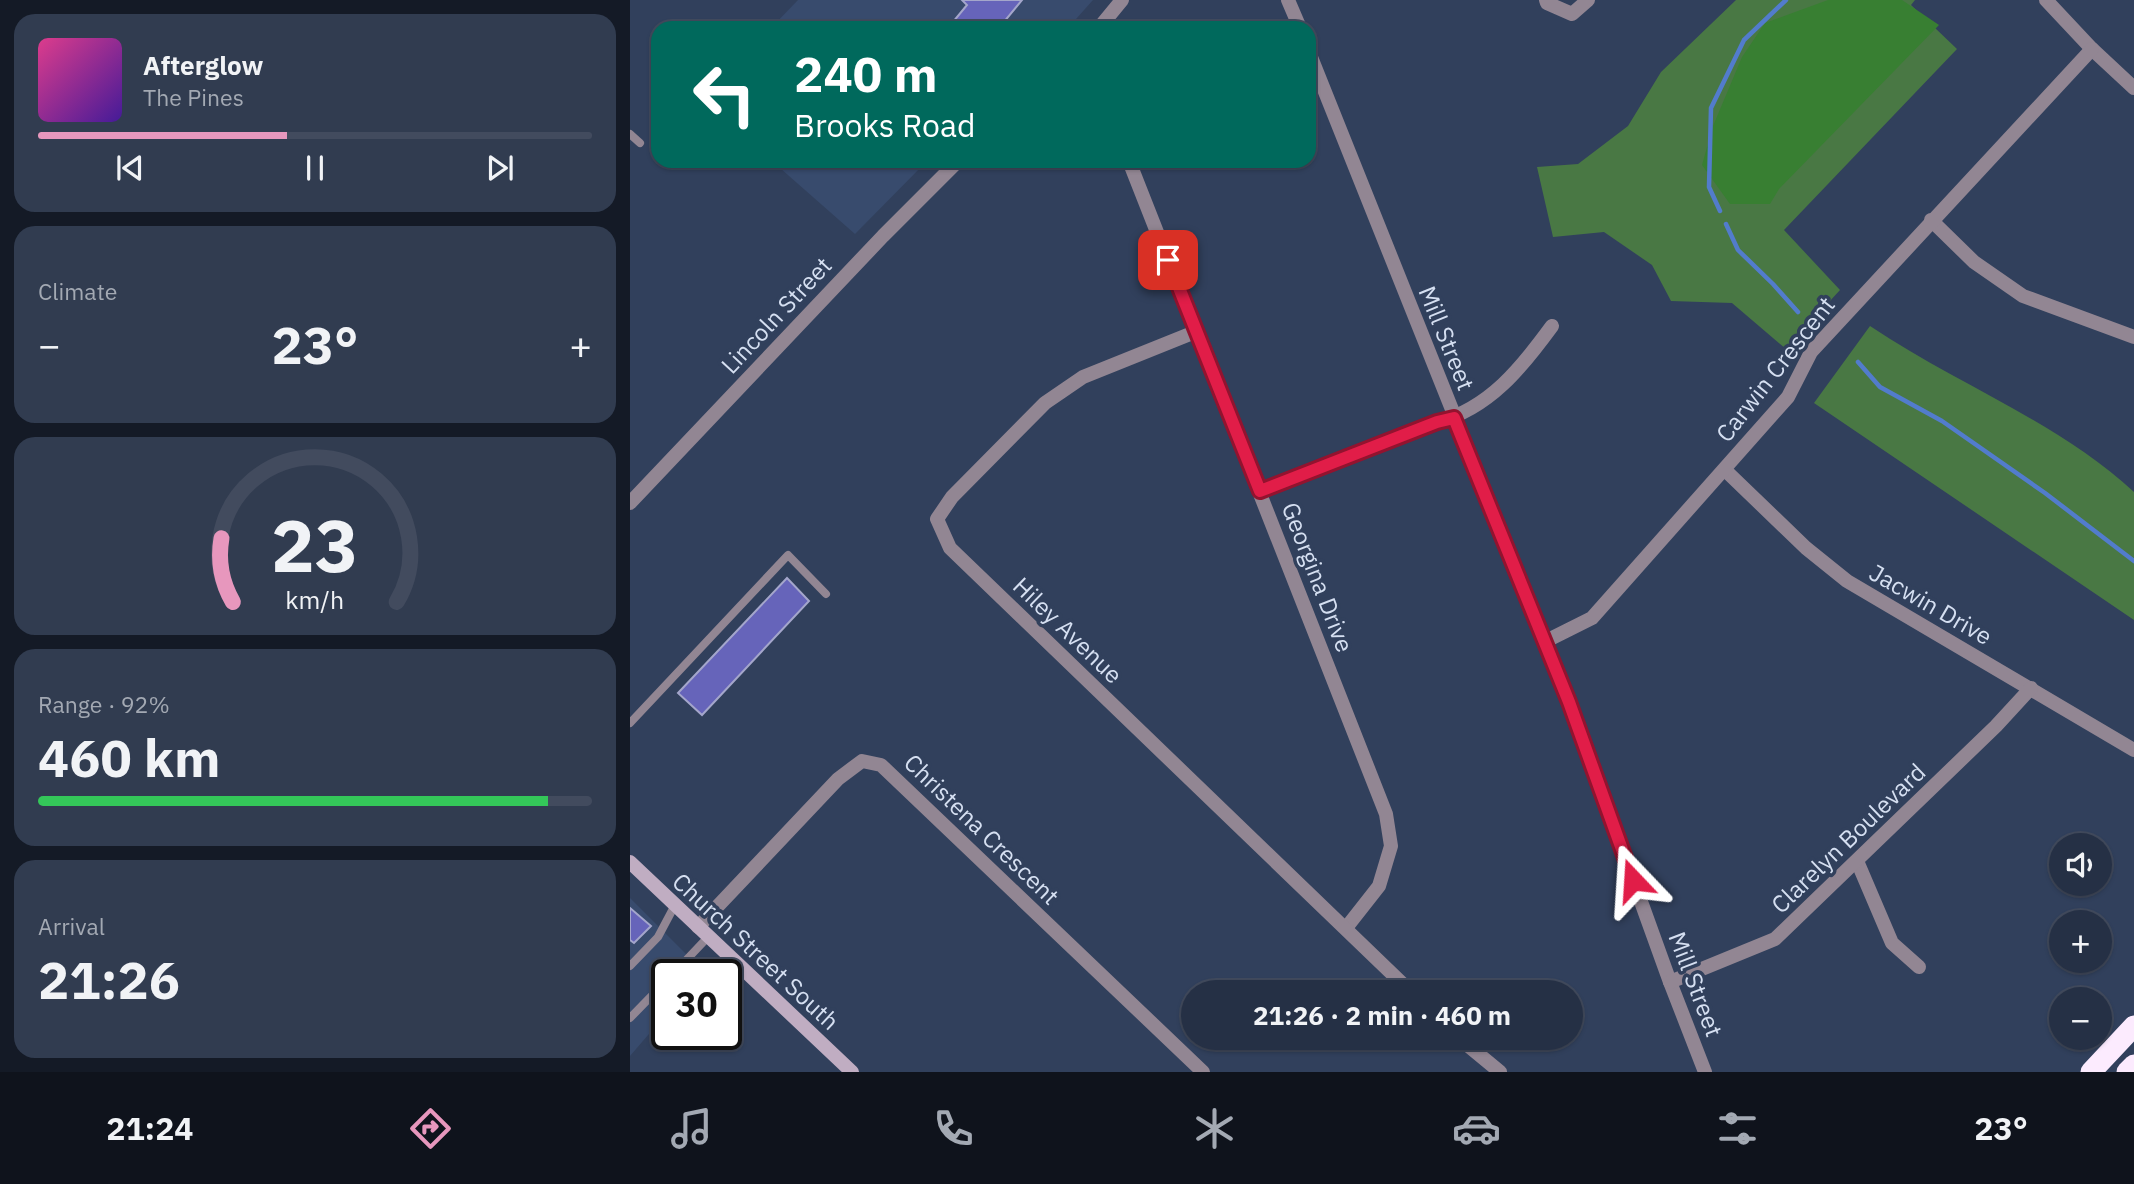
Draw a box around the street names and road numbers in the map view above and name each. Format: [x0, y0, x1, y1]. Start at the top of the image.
street label: Lincoln Street [714, 250, 838, 380]
street label: Mill Street [1412, 281, 1482, 395]
street label: Carwin Crescent [1708, 290, 1842, 448]
street label: Georgina Drive [1275, 497, 1361, 657]
street label: Jacwin Drive [1864, 556, 1998, 652]
street label: Hiley Avenue [1006, 570, 1130, 690]
street label: Christena Crescent [897, 747, 1067, 911]
street label: Clarelyn Boulevard [1764, 756, 1932, 920]
street label: Church Street South [666, 865, 846, 1037]
street label: Mill Street [1661, 927, 1731, 1041]

